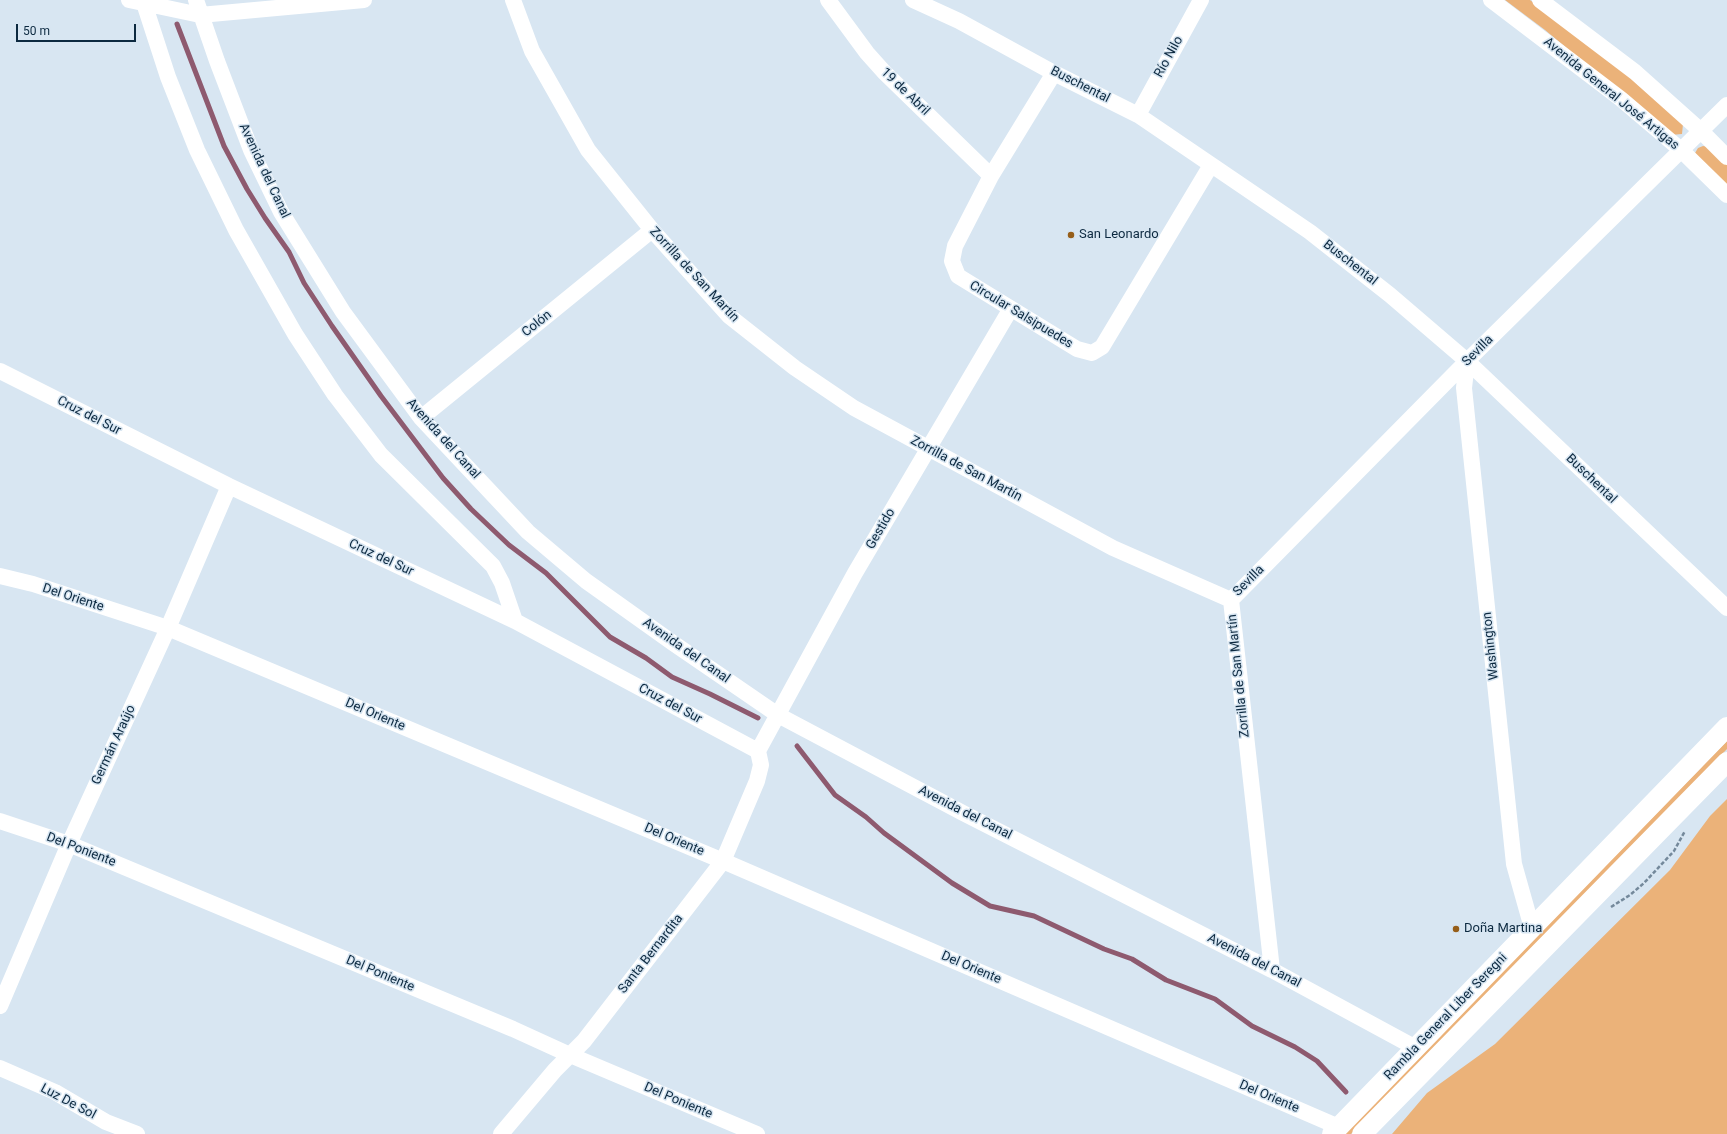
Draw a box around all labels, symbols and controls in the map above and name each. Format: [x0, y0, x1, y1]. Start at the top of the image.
scale bar [18, 16, 138, 42]
text: 50 m [23, 24, 50, 38]
street label: Río Nilo [1151, 34, 1187, 80]
street label: Avenida General José Artigas [1540, 35, 1682, 153]
street label: Buschental [1048, 63, 1112, 107]
street label: 19 de Abril [877, 65, 933, 119]
street label: Avenida del Canal [235, 121, 293, 221]
street label: Zorrilla de San Martín [646, 224, 742, 326]
place label: San Leonardo [1079, 227, 1159, 243]
marker: San Leonardo [1066, 230, 1076, 240]
street label: Buschental [1320, 237, 1380, 289]
street label: Circular Salsipuedes [966, 278, 1076, 352]
street label: Colón [519, 307, 555, 341]
street label: Sevilla [1459, 332, 1497, 370]
street label: Cruz del Sur [54, 393, 124, 439]
street label: Avenida del Canal [403, 396, 483, 482]
street label: Zorrilla de San Martín [908, 433, 1024, 505]
street label: Buschental [1562, 451, 1620, 507]
street label: Gestido [863, 506, 899, 552]
street label: Cruz del Sur [346, 536, 416, 580]
street label: Sevilla [1230, 562, 1268, 600]
street label: Del Oriente [40, 581, 106, 615]
street label: Washington [1480, 611, 1502, 681]
street label: Zorrilla de San Martín [1225, 613, 1253, 739]
street label: Avenida del Canal [639, 615, 733, 687]
street label: Cruz del Sur [636, 681, 704, 727]
street label: Del Oriente [343, 695, 407, 735]
street label: Germán Araújo [89, 703, 139, 787]
street label: Avenida del Canal [916, 783, 1014, 843]
street label: Del Oriente [642, 820, 706, 860]
street label: Del Poniente [44, 830, 118, 870]
street label: Santa Bernardita [615, 911, 687, 997]
place label: Doña Martina [1464, 921, 1542, 937]
marker: Doña Martina [1451, 924, 1461, 934]
street label: Avenida del Canal [1205, 931, 1303, 991]
street label: Del Oriente [939, 948, 1003, 988]
street label: Rambla General Liber Seregni [1381, 950, 1511, 1084]
street label: Del Poniente [343, 953, 417, 995]
street label: Del Oriente [1237, 1077, 1301, 1117]
street label: Del Poniente [641, 1080, 715, 1122]
street label: Luz De Sol [38, 1081, 98, 1123]

